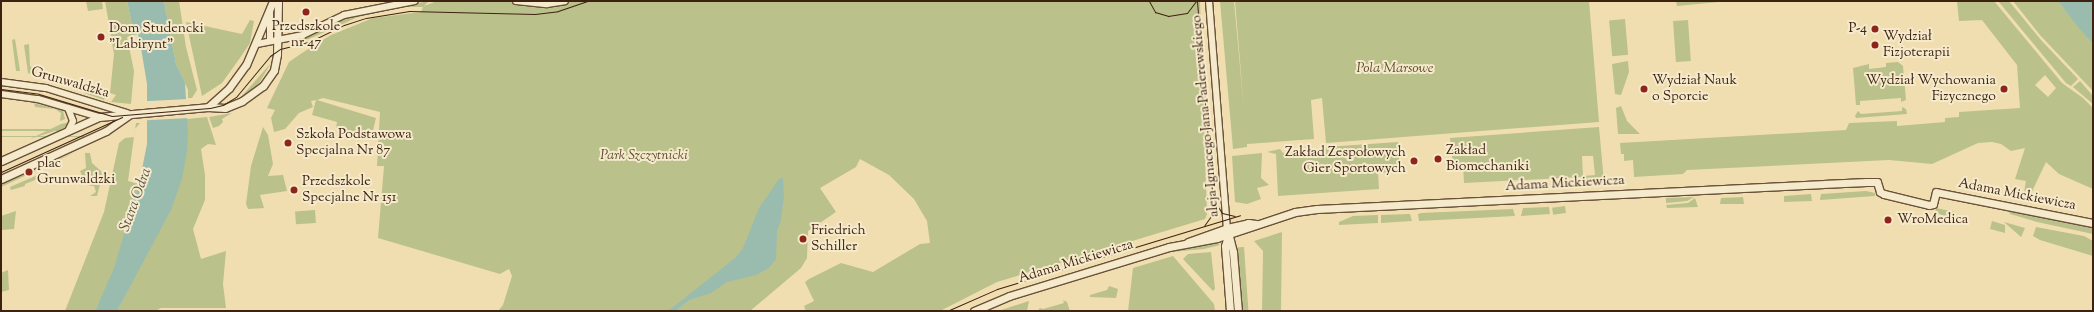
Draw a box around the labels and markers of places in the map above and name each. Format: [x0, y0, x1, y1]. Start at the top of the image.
marker: Przedszkole nr 47 [301, 7, 311, 17]
place label: Przedszkole nr 47 [272, 19, 340, 52]
place label: Dom Studencki "Labirynt" [109, 21, 204, 54]
place label: P-4 [1849, 21, 1867, 37]
marker: P-4 [1870, 24, 1880, 34]
place label: Wydział Fizjoterapii [1883, 29, 1950, 62]
marker: Dom Studencki "Labirynt" [96, 32, 106, 42]
marker: Wydział Fizjoterapii [1870, 40, 1880, 50]
place label: Wydział Nauk o Sporcie [1652, 73, 1737, 106]
place label: Wydział Wychowania Fizycznego [1865, 73, 1996, 106]
marker: Wydział Nauk o Sporcie [1639, 84, 1649, 94]
marker: Wydział Wychowania Fizycznego [1999, 84, 2009, 94]
place label: Szkoła Podstawowa Specjalna Nr 87 [296, 127, 412, 160]
marker: Szkoła Podstawowa Specjalna Nr 87 [283, 138, 293, 148]
place label: Zakład Biomechaniki [1446, 143, 1529, 176]
place label: Zakład Zespołowych Gier Sportowych [1285, 145, 1406, 178]
marker: Zakład Biomechaniki [1433, 154, 1443, 164]
place label: plac Grunwaldzki [37, 156, 115, 188]
marker: Zakład Zespołowych Gier Sportowych [1409, 156, 1419, 166]
marker: plac Grunwaldzki [24, 167, 34, 177]
place label: Przedszkole Specjalne Nr 151 [302, 174, 396, 206]
marker: Przedszkole Specjalne Nr 151 [289, 185, 299, 195]
place label: WroMedica [1897, 212, 1968, 228]
marker: WroMedica [1882, 214, 1894, 226]
place label: Friedrich Schiller [811, 223, 866, 256]
marker: Friedrich Schiller [798, 234, 808, 244]

